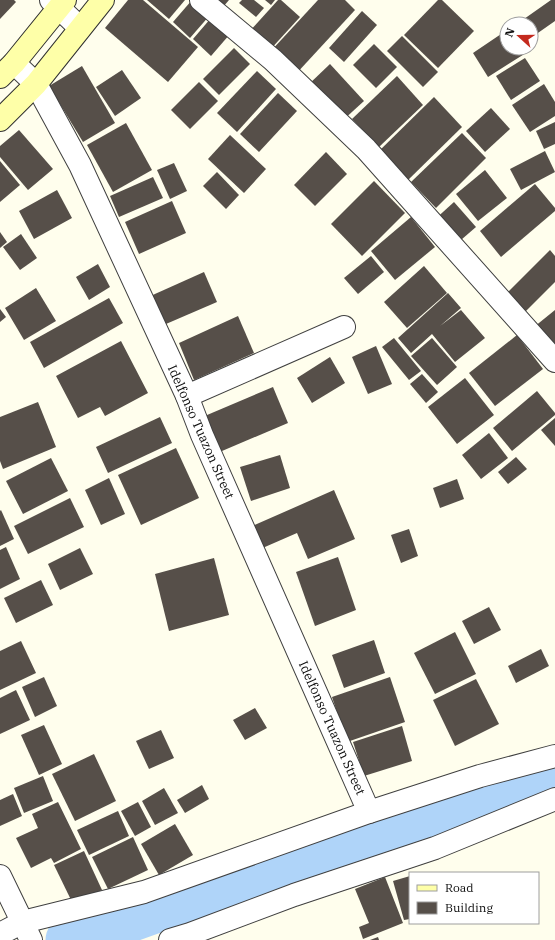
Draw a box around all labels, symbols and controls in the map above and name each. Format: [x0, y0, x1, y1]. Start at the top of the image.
north arrow [499, 16, 539, 56]
text: N [502, 26, 518, 39]
street label: Idelfonso Tuazon Street [164, 362, 238, 502]
street label: Idelfonso Tuazon Street [295, 658, 369, 798]
legend [409, 872, 539, 924]
text: Road [445, 880, 474, 895]
text: Building [445, 900, 493, 915]

